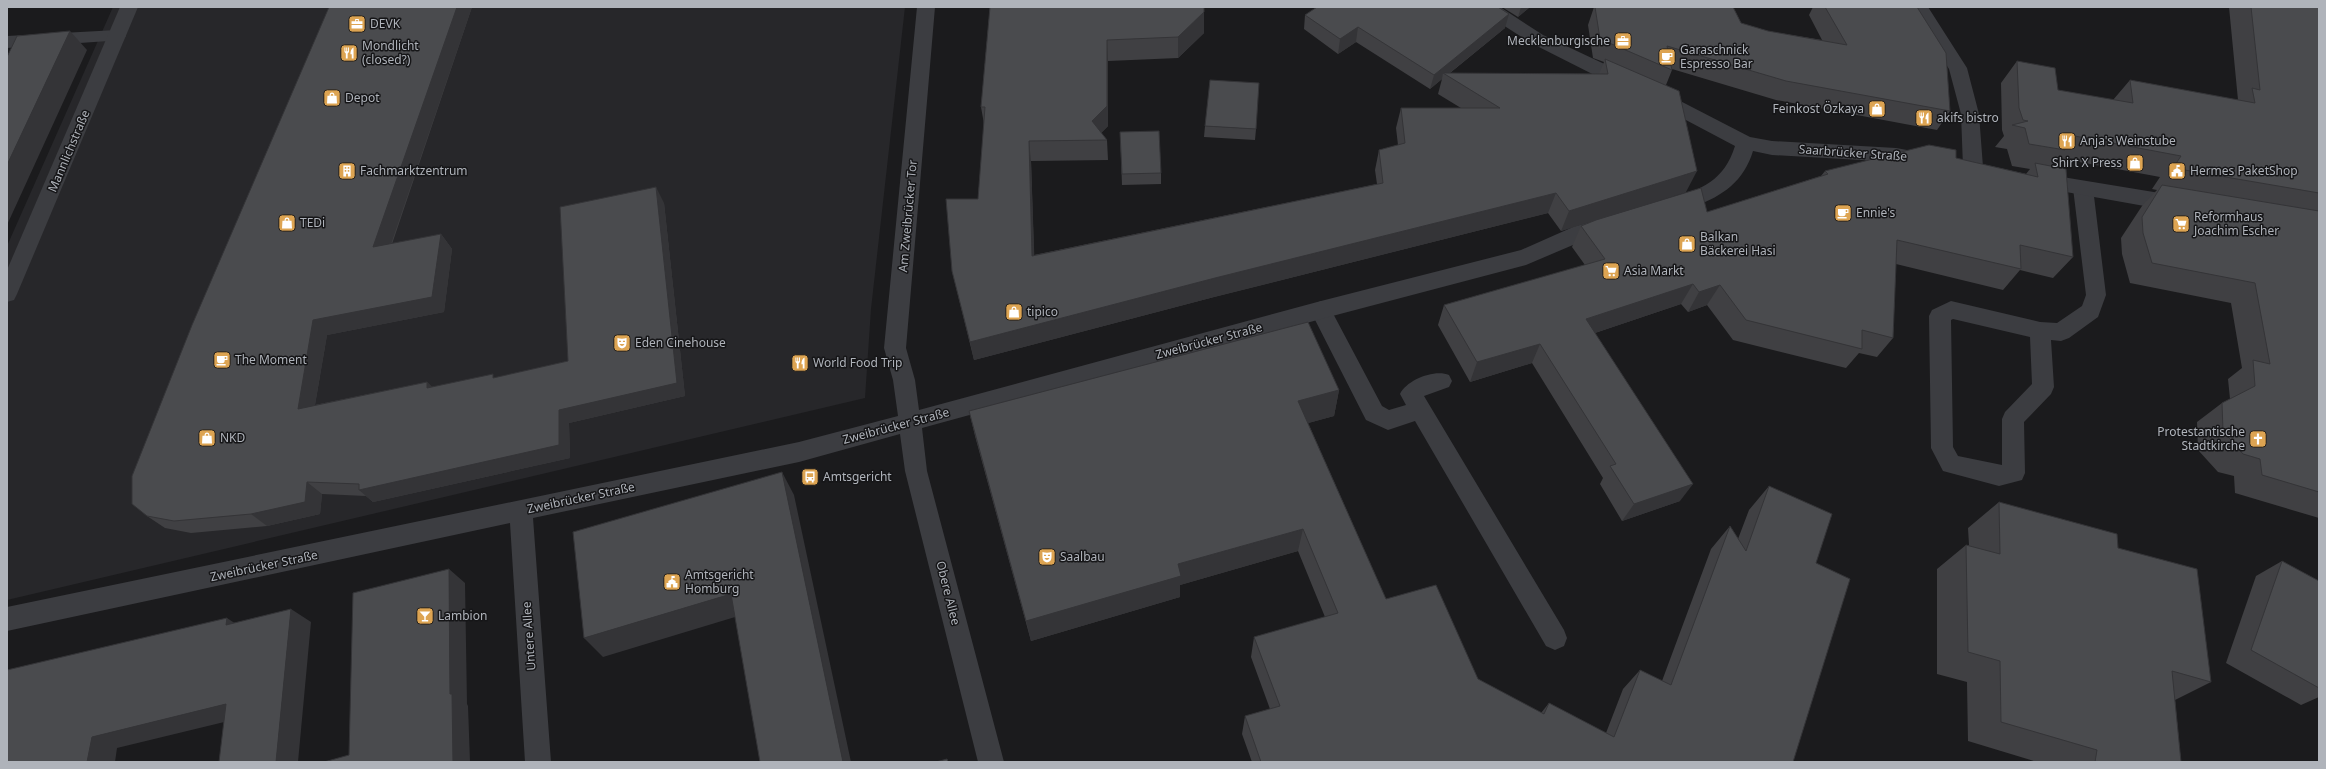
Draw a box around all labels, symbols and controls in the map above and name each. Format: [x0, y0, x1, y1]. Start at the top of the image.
office icon: DEVK [347, 14, 367, 34]
place label: DEVK [370, 15, 401, 32]
office icon: Mecklenburgische [1613, 31, 1633, 51]
place label: Mecklenburgische [1507, 32, 1610, 49]
place label: Mondlicht (closed?) [362, 37, 419, 68]
place label: Garaschnick Espresso Bar [1680, 41, 1753, 72]
restaurant icon: Mondlicht (closed?) [339, 43, 359, 63]
cafe icon: Garaschnick Espresso Bar [1657, 47, 1677, 67]
shop icon: Depot [322, 88, 342, 108]
place label: Depot [345, 89, 380, 106]
shop icon: Feinkost Özkaya [1867, 99, 1887, 119]
place label: Feinkost Özkaya [1773, 100, 1864, 117]
street label: Mannlichstraße [44, 107, 94, 194]
restaurant icon: akifs bistro [1914, 108, 1934, 128]
place label: akifs bistro [1937, 109, 1999, 126]
restaurant icon: Anja's Weinstube [2057, 131, 2077, 151]
place label: Anja's Weinstube [2080, 132, 2176, 149]
street label: Saarbrücker Straße [1798, 140, 1908, 165]
shop icon: Shirt X Press [2125, 153, 2145, 173]
place label: Shirt X Press [2052, 154, 2122, 171]
street label: Am Zweibrücker Tor [894, 159, 921, 273]
building icon: Fachmarktzentrum [337, 161, 357, 181]
public building icon: Hermes PaketShop [2167, 161, 2187, 181]
place label: Fachmarktzentrum [360, 162, 468, 179]
place label: Hermes PaketShop [2190, 162, 2298, 179]
cafe icon: Ennie's [1833, 203, 1853, 223]
place label: Ennie's [1856, 204, 1896, 221]
place label: Reformhaus Joachim Escher [2193, 208, 2279, 239]
shop icon: TEDi [277, 213, 297, 233]
place label: TEDi [300, 214, 325, 231]
supermarket icon: Reformhaus Joachim Escher [2171, 214, 2191, 234]
place label: Balkan Bäckerei Hasi [1700, 228, 1776, 259]
shop icon: Balkan Bäckerei Hasi [1677, 234, 1697, 254]
supermarket icon: Asia Markt [1601, 261, 1621, 281]
place label: Asia Markt [1624, 262, 1684, 279]
shop icon: tipico [1004, 302, 1024, 322]
place label: tipico [1027, 303, 1058, 320]
street label: Zweibrücker Straße [1154, 318, 1264, 363]
theatre icon: Eden Cinehouse [612, 333, 632, 353]
place label: Eden Cinehouse [635, 334, 726, 351]
cafe icon: The Moment [212, 350, 232, 370]
place label: The Moment [235, 351, 308, 368]
restaurant icon: World Food Trip [790, 353, 810, 373]
place label: World Food Trip [813, 354, 903, 371]
street label: Zweibrücker Straße [841, 403, 951, 448]
place label: Protestantische Stadtkirche [2157, 423, 2245, 454]
shop icon: NKD [197, 428, 217, 448]
place label: NKD [220, 429, 246, 446]
church icon: Protestantische Stadtkirche [2248, 429, 2268, 449]
bus stop icon: Amtsgericht [800, 467, 820, 487]
place label: Amtsgericht [823, 468, 892, 485]
street label: Zweibrücker Straße [526, 478, 637, 517]
street label: Zweibrücker Straße [209, 546, 320, 585]
theatre icon: Saalbau [1037, 547, 1057, 567]
place label: Saalbau [1060, 548, 1105, 565]
street label: Obere Allee [932, 559, 965, 627]
place label: Amtsgericht Homburg [685, 566, 754, 597]
public building icon: Amtsgericht Homburg [662, 572, 682, 592]
street label: Untere Allee [518, 601, 539, 671]
bar icon: Lambion [415, 606, 435, 626]
place label: Lambion [438, 607, 487, 624]

